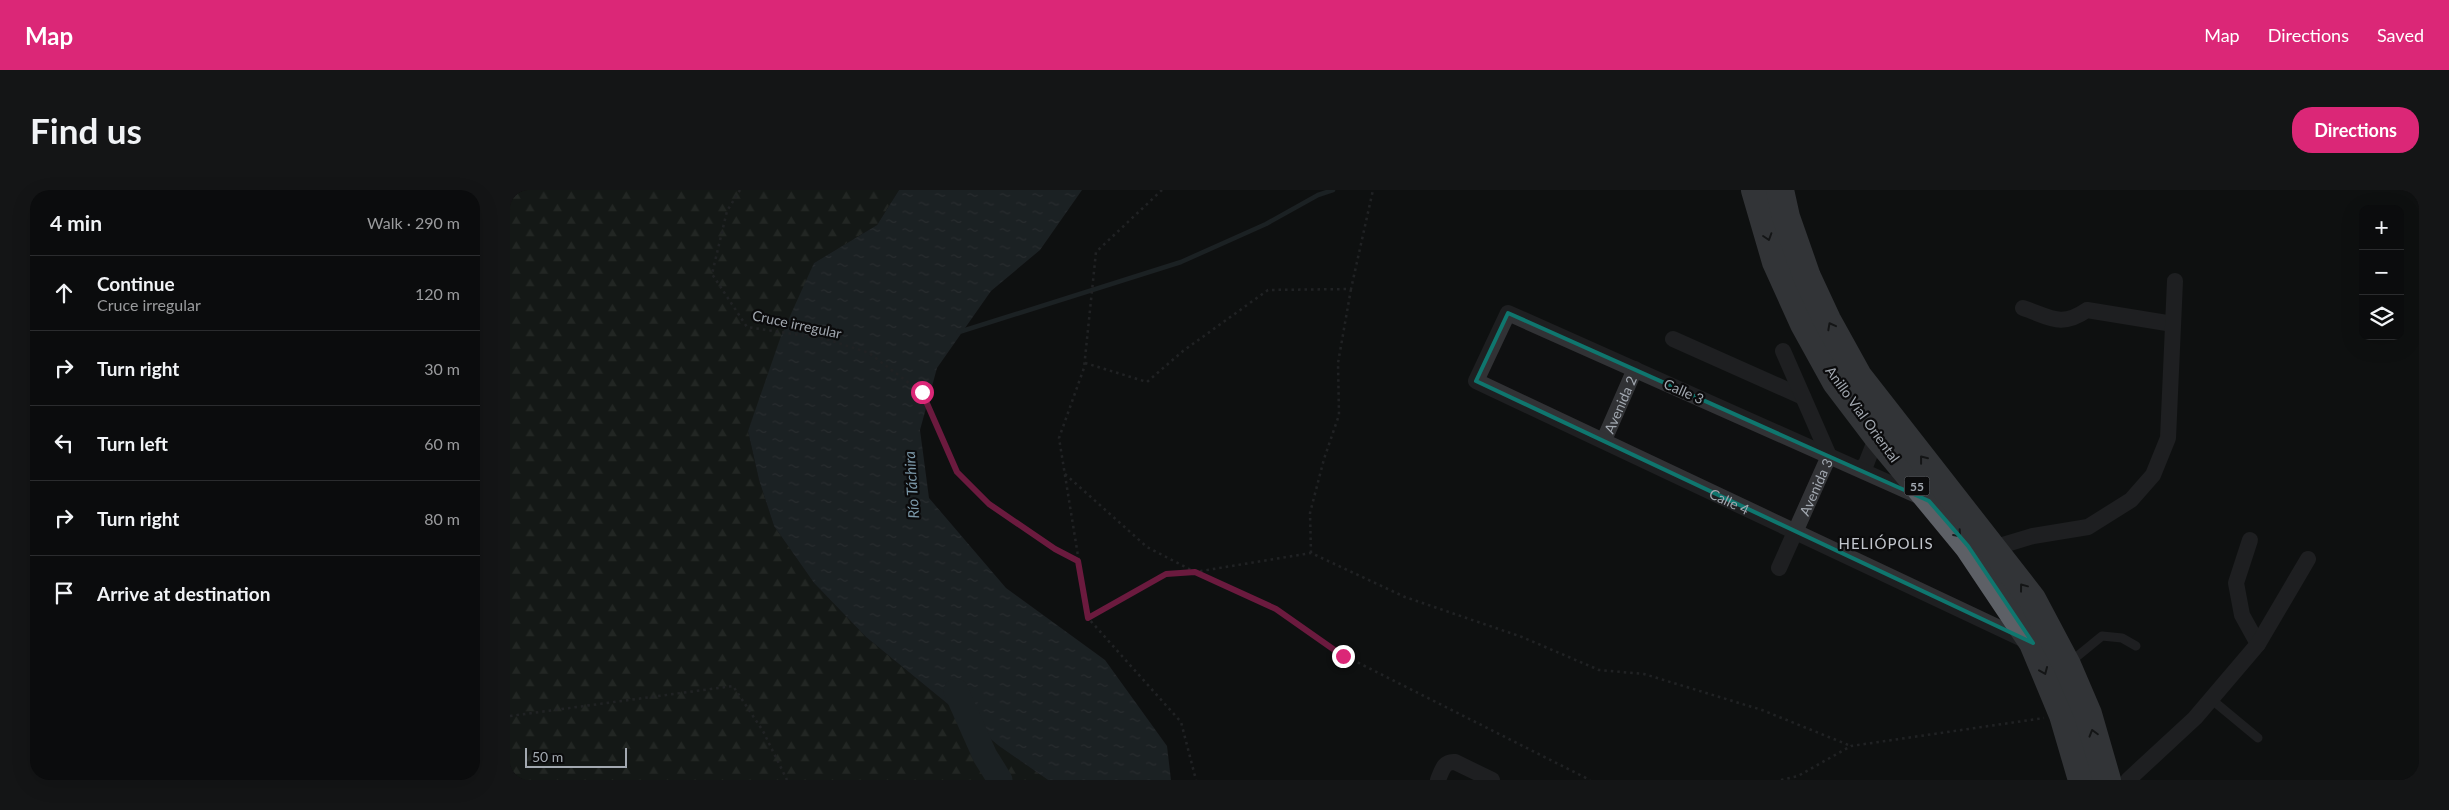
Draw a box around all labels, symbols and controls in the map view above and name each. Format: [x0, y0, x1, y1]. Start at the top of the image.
text: Map [25, 21, 73, 50]
text: Map [2204, 24, 2240, 46]
text: Directions [2268, 24, 2349, 46]
text: Saved [2377, 24, 2424, 46]
button: Directions [2292, 107, 2419, 153]
text: Find us [30, 109, 142, 151]
map controls [2359, 205, 2404, 340]
button: + [2359, 205, 2404, 250]
text: 4 min [50, 210, 102, 235]
text: Walk · 290 m [367, 213, 460, 232]
one-way arrow [1763, 232, 1773, 240]
button: − [2359, 250, 2404, 295]
text: Continue [97, 272, 175, 295]
icon: ahead [50, 279, 78, 307]
text: 120 m [415, 284, 460, 303]
text: Cruce irregular [97, 295, 201, 314]
button: layers [2359, 295, 2404, 340]
street label: Cruce irregular [751, 306, 843, 342]
one-way arrow [1827, 323, 1837, 332]
icon: right [50, 354, 78, 382]
text: Turn right [97, 357, 179, 380]
text: 30 m [424, 359, 460, 378]
street label: Anillo Vial Oriental [1822, 363, 1904, 465]
street label: Avenida 2 [1600, 373, 1640, 436]
street label: Calle 3 [1661, 375, 1707, 407]
route start [911, 381, 934, 404]
icon: left [50, 429, 78, 457]
text: Turn left [97, 432, 168, 455]
text: 60 m [424, 434, 460, 453]
water label: Río Táchira [900, 450, 922, 519]
street label: Avenida 3 [1795, 455, 1835, 518]
one-way arrow [1921, 456, 1929, 465]
road number: 55 [1904, 476, 1930, 496]
street label: Calle 4 [1707, 484, 1752, 517]
icon: right [50, 504, 78, 532]
text: Turn right [97, 507, 179, 530]
text: 80 m [424, 509, 460, 528]
one-way arrow [1952, 528, 1961, 537]
district label: HELIÓPOLIS [1838, 534, 1934, 552]
icon: arrive [50, 579, 78, 607]
text: Arrive at destination [97, 582, 270, 605]
one-way arrow [2020, 583, 2029, 593]
route end [1332, 645, 1355, 668]
one-way arrow [2038, 666, 2048, 675]
one-way arrow [2089, 730, 2099, 738]
scale bar [525, 745, 628, 768]
text: 50 m [532, 748, 563, 765]

